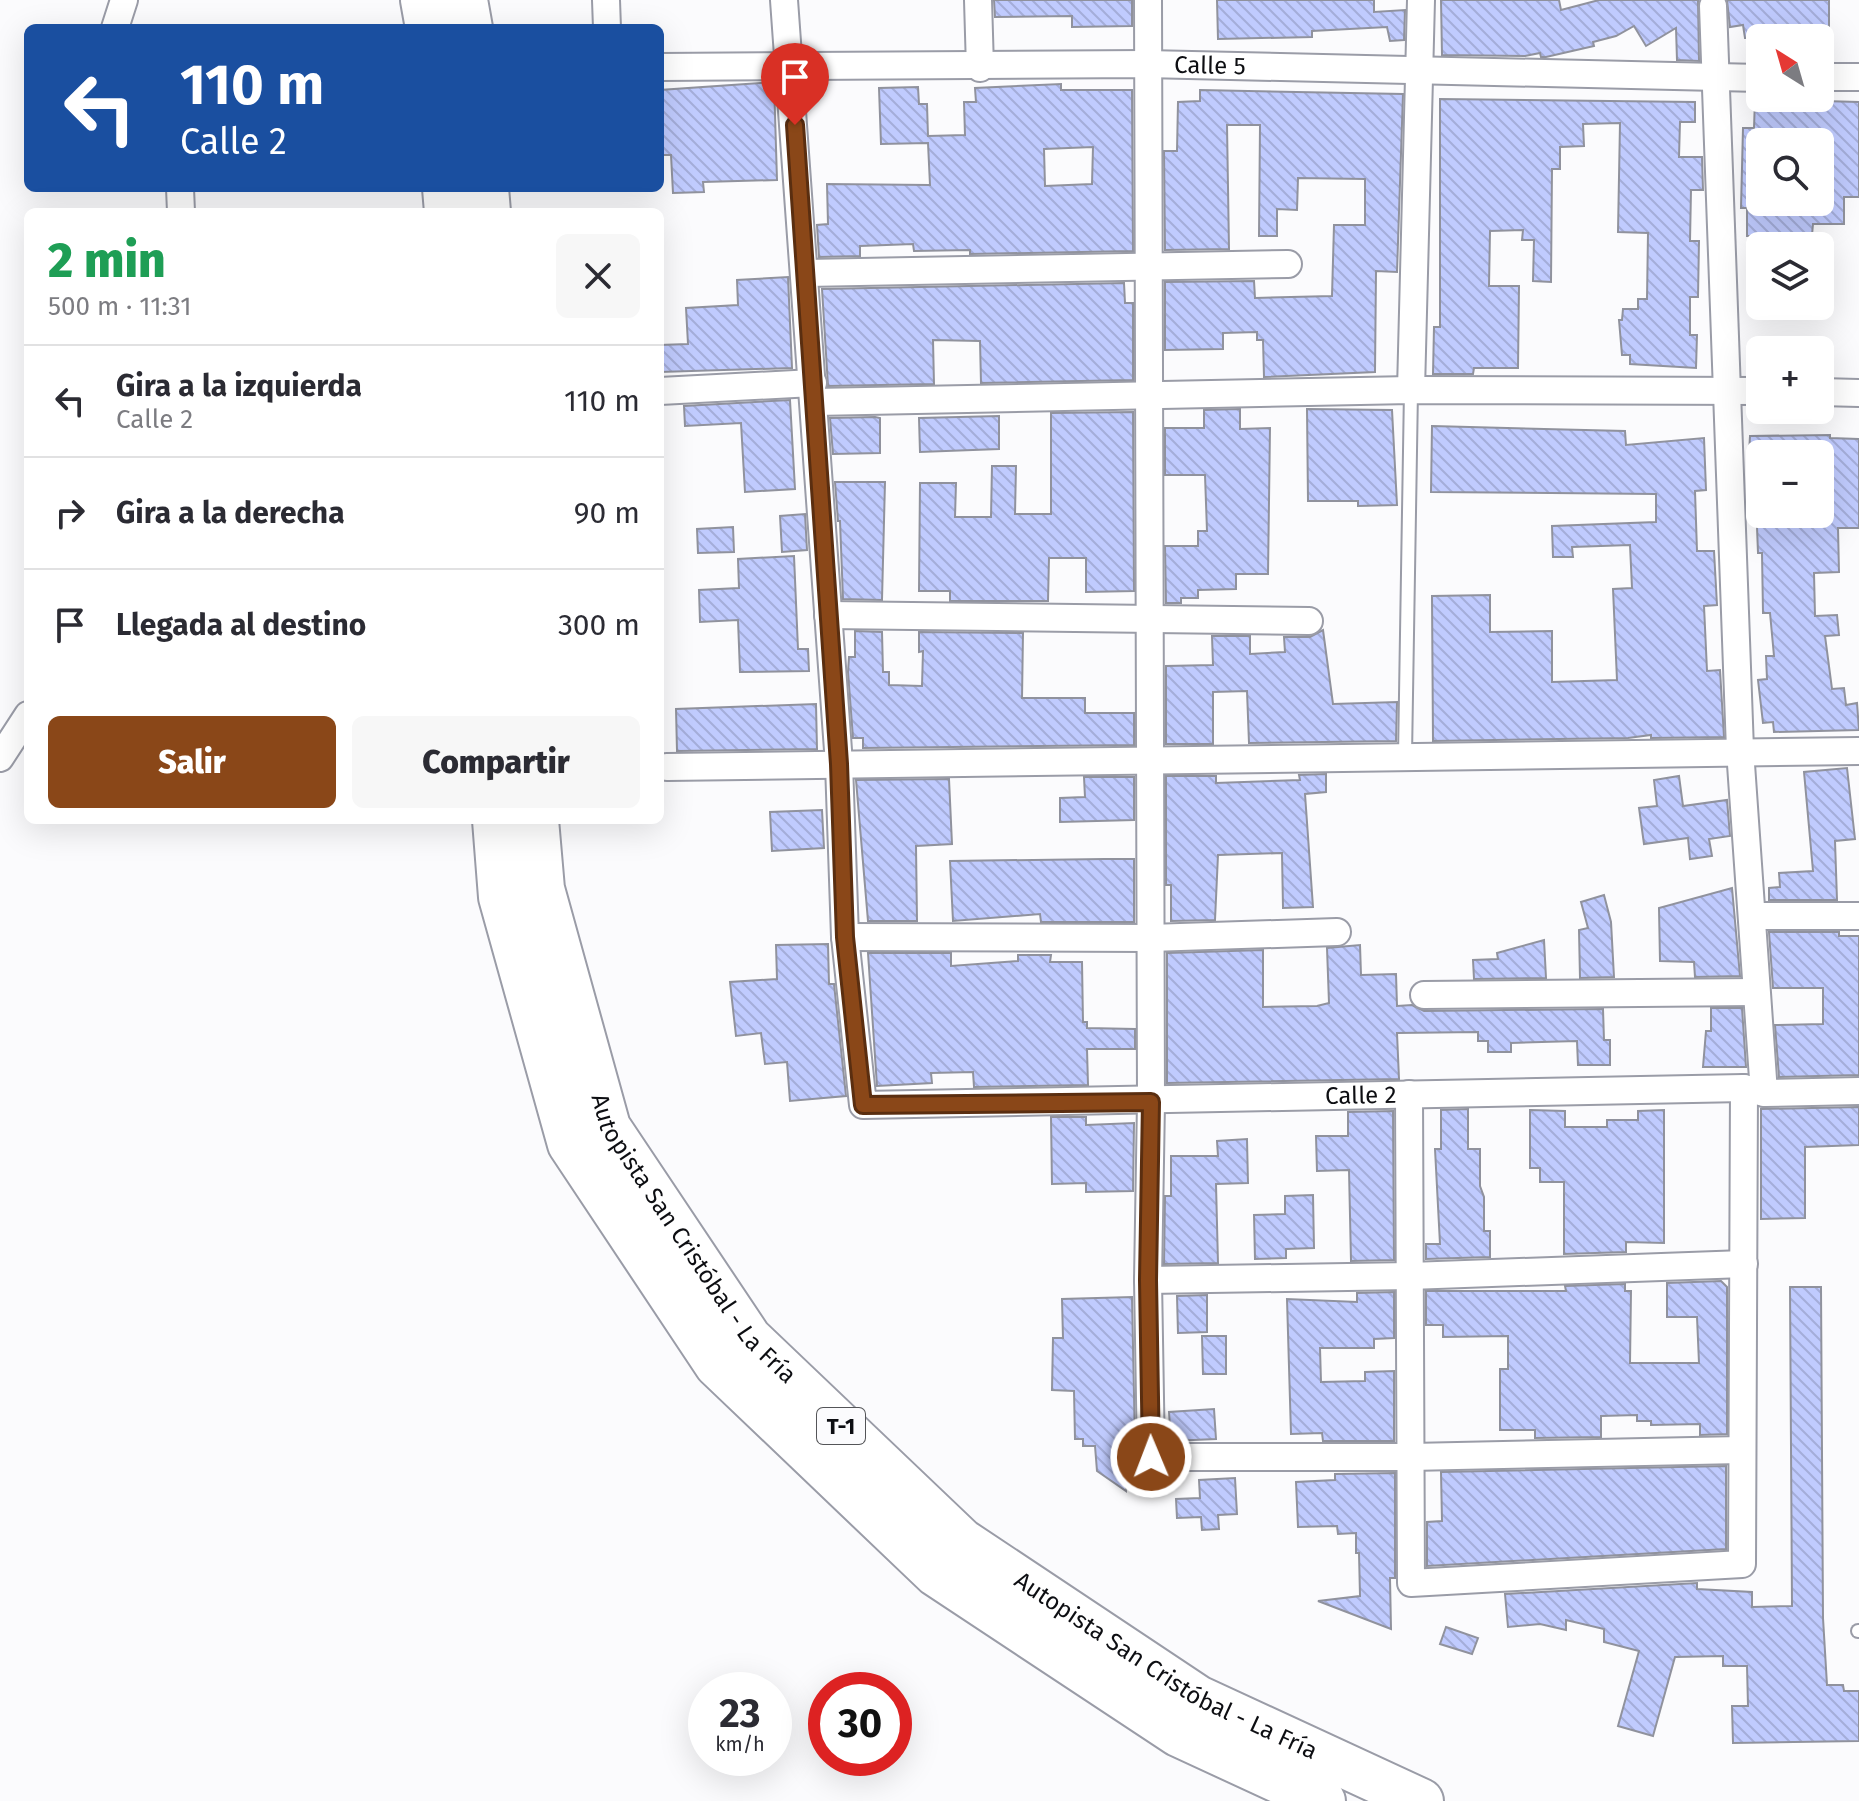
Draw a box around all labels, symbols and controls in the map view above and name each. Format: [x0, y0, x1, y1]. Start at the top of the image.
north arrow [1746, 24, 1834, 112]
map controls [1746, 24, 1834, 528]
pin [761, 43, 829, 125]
street label: Calle 5 [1174, 51, 1246, 80]
text: 110 m [180, 52, 324, 119]
icon: arrive [773, 55, 817, 99]
icon: left [48, 56, 152, 160]
text: Calle 2 [180, 120, 287, 164]
button: search [1746, 128, 1834, 216]
text: 2 min [48, 232, 166, 290]
button: layers [1746, 232, 1834, 320]
button: close [556, 234, 640, 318]
text: 500 m · 11:31 [48, 291, 191, 322]
button: + [1746, 336, 1834, 424]
text: Gira a la izquierda [116, 368, 362, 404]
icon: left [48, 379, 92, 423]
text: 110 m [564, 383, 640, 419]
text: Calle 2 [116, 404, 193, 435]
button: − [1746, 440, 1834, 528]
icon: right [48, 491, 92, 535]
text: Gira a la derecha [116, 495, 345, 531]
text: 90 m [574, 495, 640, 531]
icon: arrive [48, 603, 92, 647]
text: Llegada al destino [116, 607, 366, 643]
text: 300 m [558, 607, 640, 643]
button: Salir [48, 716, 336, 808]
button: Compartir [352, 716, 640, 808]
street label: Calle 2 [1325, 1081, 1397, 1110]
street label: Autopista San Cristóbal - La Fría [585, 1091, 802, 1389]
road number: T-1 [817, 1408, 865, 1444]
position arrow [1109, 1415, 1193, 1499]
street label: Autopista San Cristóbal - La Fría [1009, 1566, 1322, 1765]
speed limit sign: 30 [808, 1672, 912, 1776]
text: 23 [719, 1690, 761, 1738]
text: km/h [715, 1732, 765, 1756]

